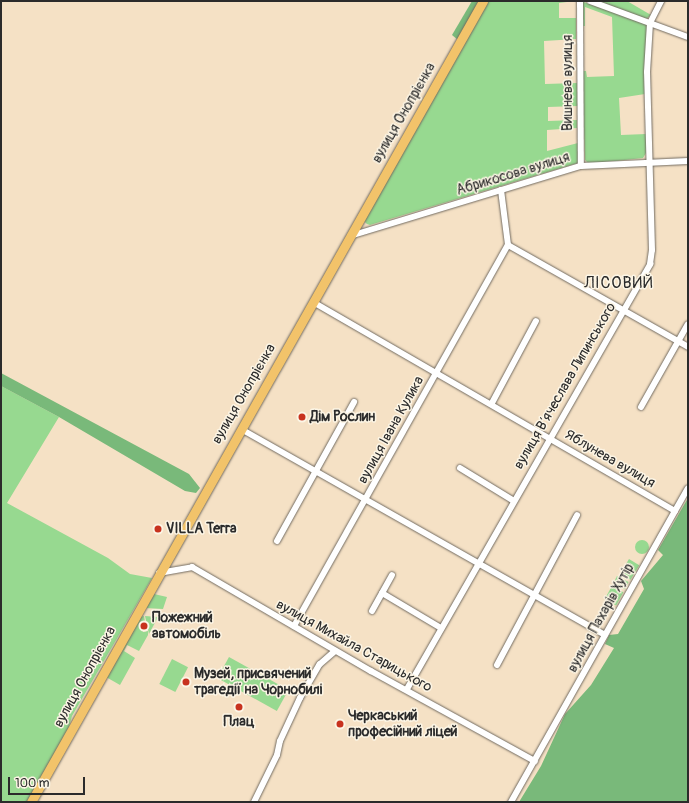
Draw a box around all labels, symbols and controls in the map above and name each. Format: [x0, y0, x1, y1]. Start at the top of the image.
street label: Вишнева вулиця [560, 35, 576, 131]
street label: вулиця Онопрієнка [369, 60, 439, 166]
street label: Абрикосова вулиця [454, 149, 572, 199]
district label: ЛІСОВИЙ [584, 273, 654, 293]
street label: вулиця Вʼячеслава Липинського [510, 300, 620, 472]
street label: вулиця Онопрієнка [209, 341, 279, 447]
street label: вулиця Івана Кулика [355, 373, 427, 487]
place label: Дім Рослин [310, 409, 375, 425]
marker: Дім Рослин [297, 412, 307, 422]
street label: Яблунева вулиця [562, 426, 658, 492]
place label: VILLA Terra [166, 521, 237, 537]
marker: VILLA Terra [153, 524, 163, 534]
street label: вулиця Пахарів Хутір [564, 561, 638, 675]
street label: вулиця Михайла Старицького [273, 596, 435, 696]
place label: Пожежний автомобіль [152, 610, 221, 642]
marker: Пожежний автомобіль [139, 621, 149, 631]
street label: вулиця Онопрієнка [50, 624, 120, 730]
place label: Музей, присвячений трагедії на Чорнобилі [194, 666, 322, 698]
marker: Музей, присвячений трагедії на Чорнобилі [181, 677, 191, 687]
marker: Плац [234, 702, 244, 712]
place label: Черкаський професійний ліцей [348, 708, 458, 740]
place label: Плац [223, 714, 255, 730]
marker: Черкаський професійний ліцей [335, 719, 345, 729]
scale bar [10, 769, 87, 795]
text: 100 m [15, 776, 49, 791]

